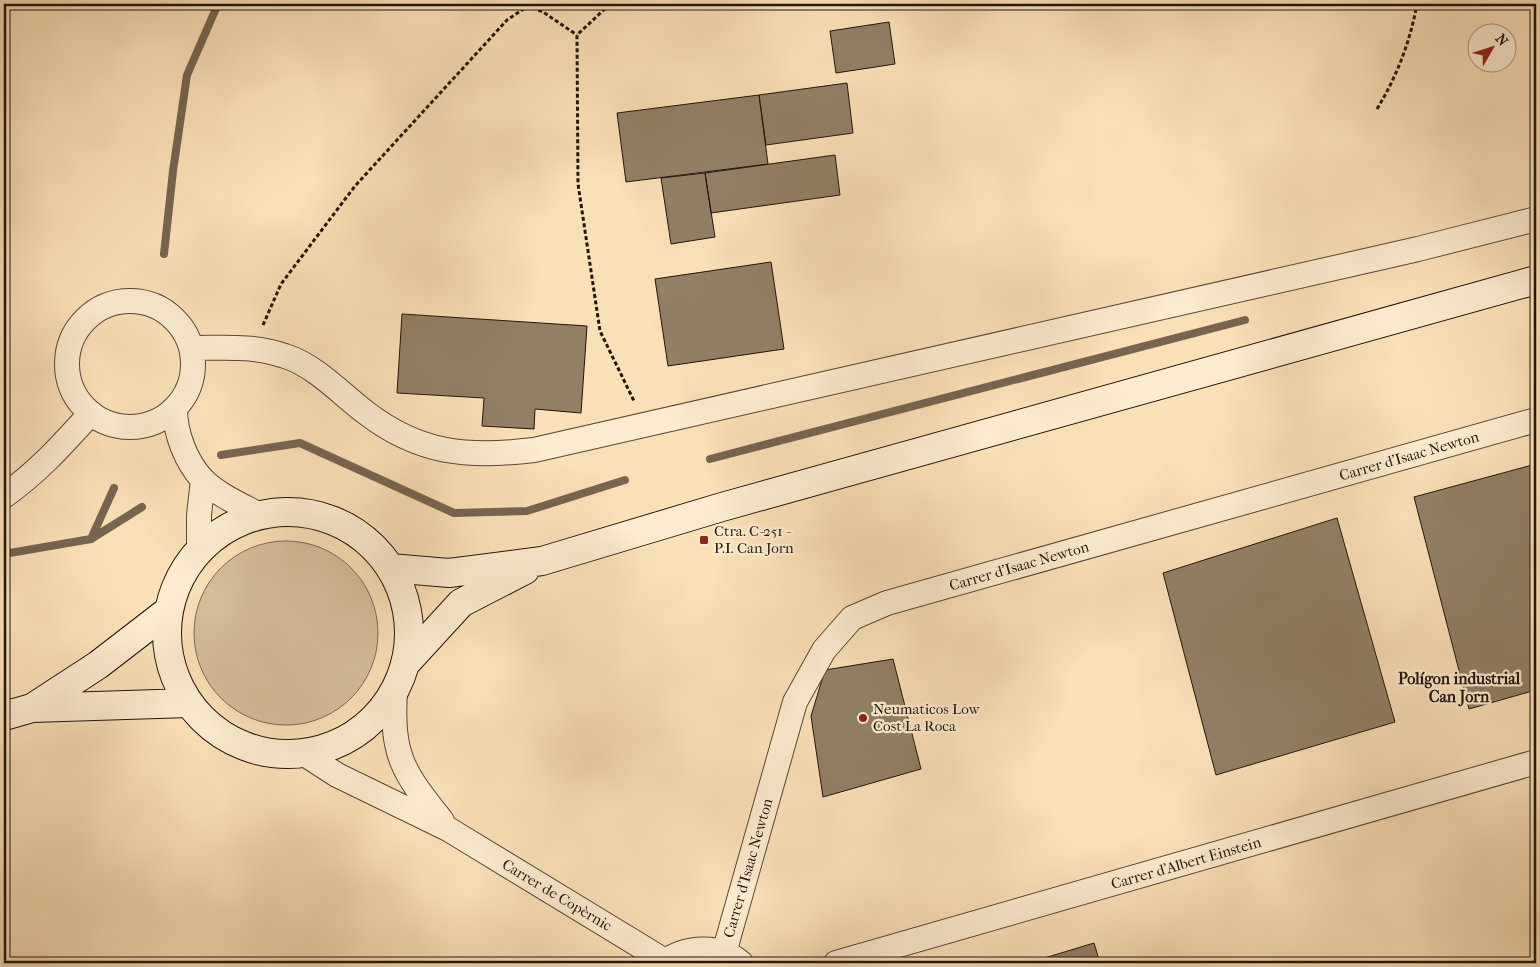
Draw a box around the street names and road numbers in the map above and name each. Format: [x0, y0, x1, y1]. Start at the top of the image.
street label: Carrer d'Isaac Newton [1337, 427, 1481, 485]
street label: Carrer d'Isaac Newton [947, 537, 1091, 595]
street label: Carrer d'Isaac Newton [719, 796, 777, 940]
street label: Carrer d'Albert Einstein [1109, 833, 1263, 893]
street label: Carrer de Copèrnic [499, 855, 615, 935]

